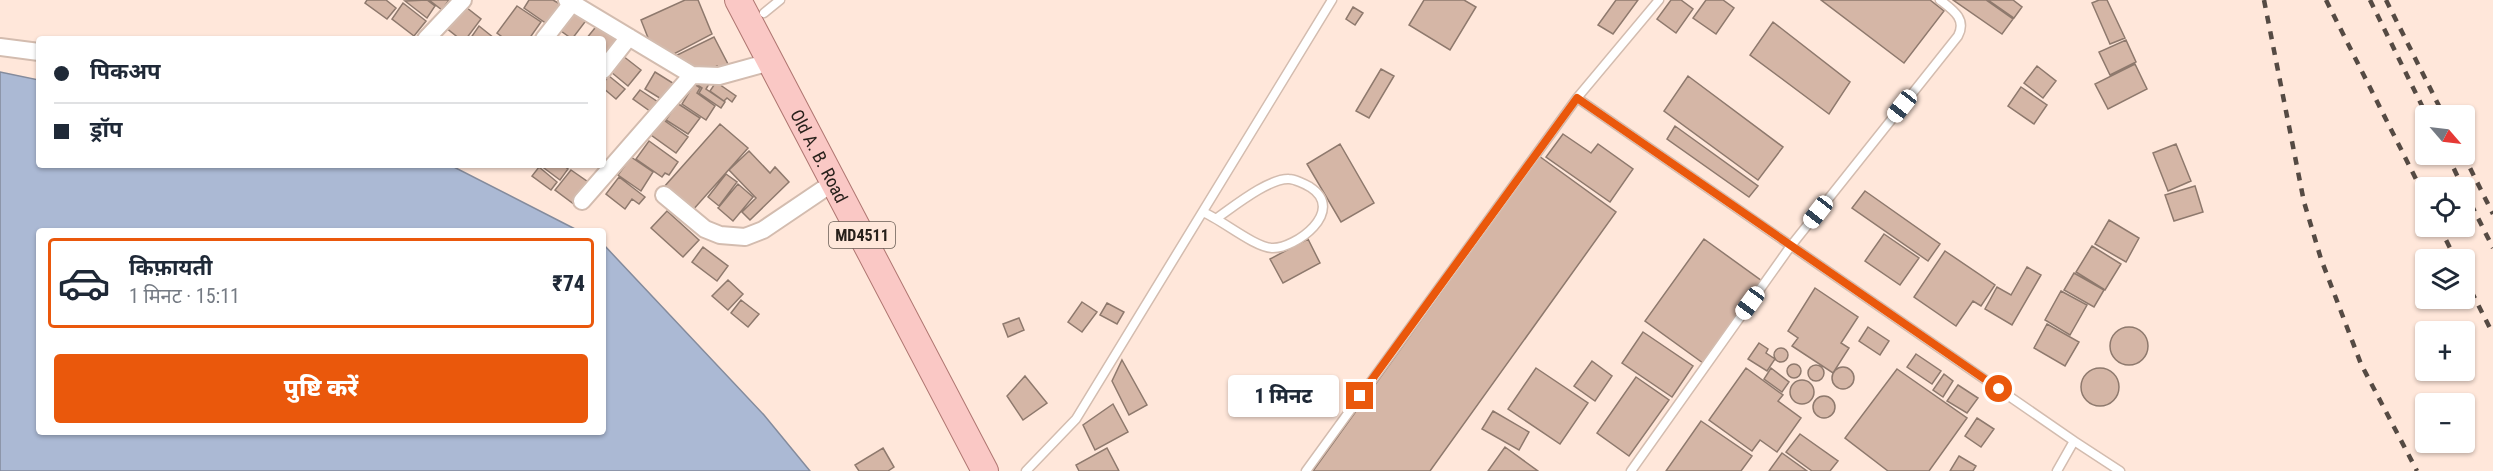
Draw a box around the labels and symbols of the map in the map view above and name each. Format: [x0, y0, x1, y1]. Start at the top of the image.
car [1884, 86, 1920, 126]
north arrow [2415, 105, 2475, 165]
street label: Old A. B. Road [787, 106, 853, 206]
car [1800, 192, 1836, 232]
road number: MD4511 [829, 222, 895, 248]
car [1732, 283, 1768, 323]
callout: 1 मिनट [1228, 375, 1339, 417]
route start [1985, 375, 2012, 402]
route end [1346, 382, 1373, 409]

